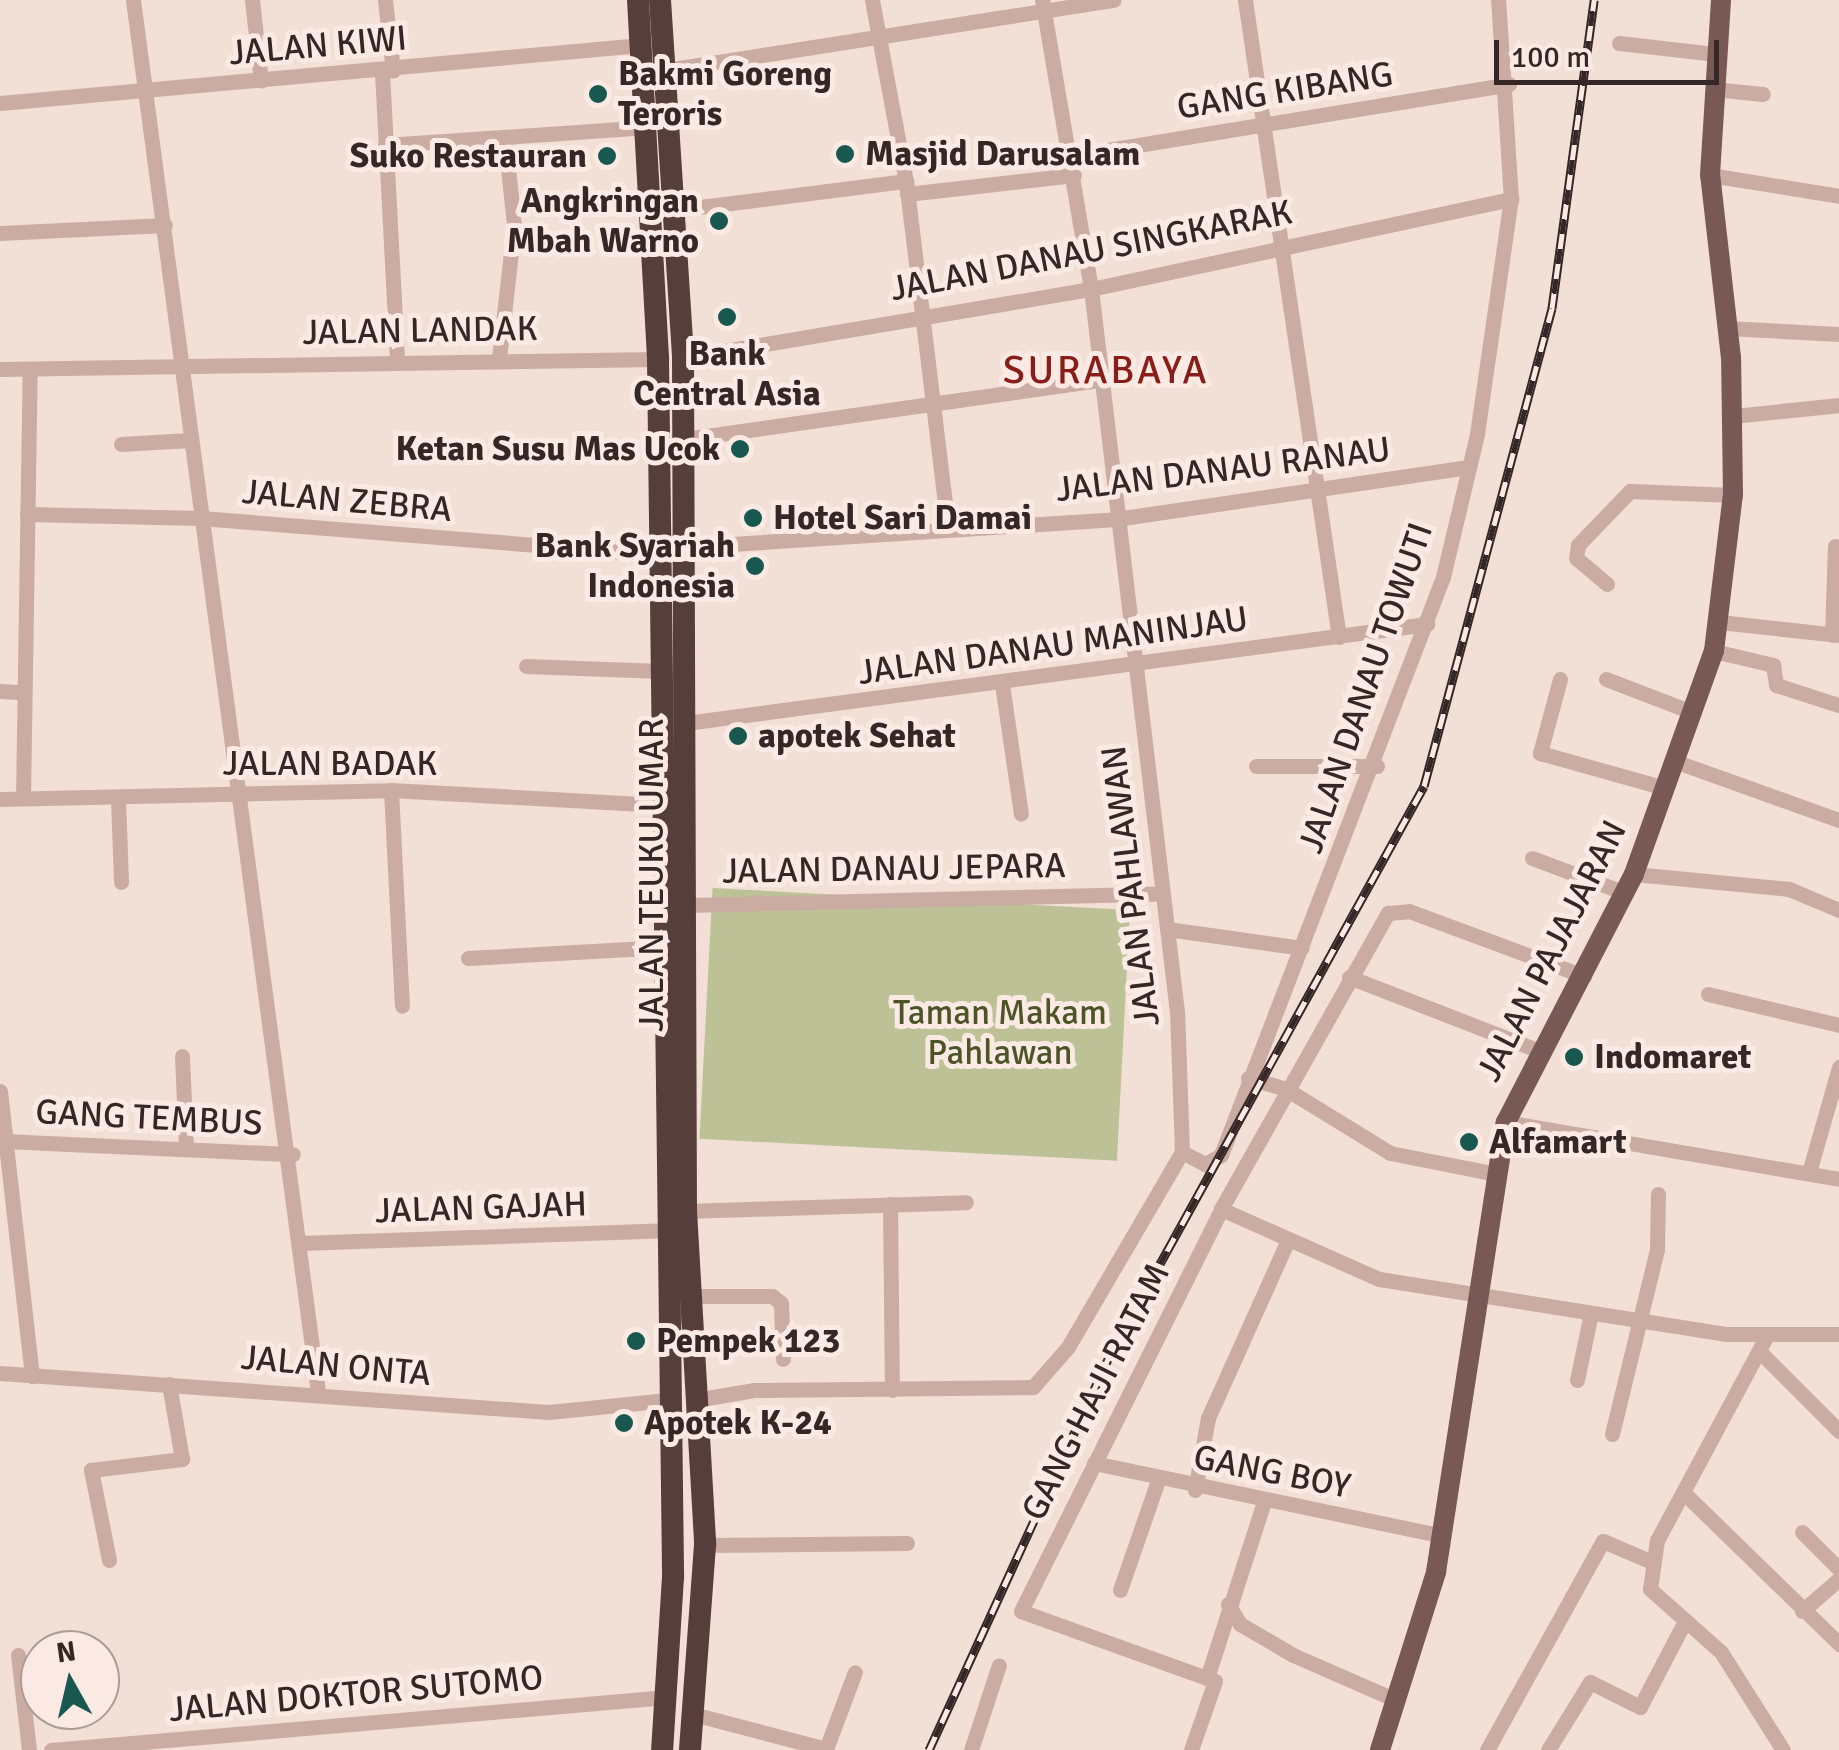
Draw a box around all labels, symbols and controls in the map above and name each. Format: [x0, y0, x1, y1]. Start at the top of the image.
street label: JALAN KIWI [227, 17, 409, 75]
scale bar [1499, 20, 1724, 82]
text: 100 m [1511, 39, 1590, 76]
place label: Bakmi Goreng Teroris [618, 53, 832, 135]
street label: GANG KIBANG [1174, 53, 1396, 129]
marker: Bakmi Goreng Teroris [587, 83, 609, 105]
place label: Masjid Darusalam [865, 133, 1140, 175]
place label: Suko Restauran [350, 135, 587, 177]
marker: Masjid Darusalam [834, 143, 856, 165]
marker: Suko Restauran [596, 145, 618, 167]
place label: Angkringan Mbah Warno [507, 180, 699, 262]
street label: JALAN DANAU SINGKARAK [887, 191, 1295, 311]
marker: Angkringan Mbah Warno [708, 210, 730, 232]
marker: Bank Central Asia [716, 306, 738, 328]
street label: JALAN LANDAK [302, 308, 538, 354]
place label: Bank Central Asia [633, 333, 821, 415]
district label: SURABAYA [1003, 346, 1209, 394]
place label: Ketan Susu Mas Ucok [395, 428, 720, 470]
street label: JALAN DANAU RANAU [1053, 429, 1393, 511]
marker: Ketan Susu Mas Ucok [729, 438, 751, 460]
street label: JALAN ZEBRA [240, 471, 454, 531]
place label: Hotel Sari Damai [773, 497, 1032, 539]
marker: Hotel Sari Damai [742, 507, 764, 529]
street label: JALAN DANAU TOWUTI [1290, 517, 1442, 859]
place label: Bank Syariah Indonesia [535, 525, 735, 607]
marker: Bank Syariah Indonesia [744, 555, 766, 577]
street label: JALAN DANAU MANINJAU [855, 598, 1251, 694]
place label: apotek Sehat [758, 715, 956, 757]
street label: JALAN TEUKU UMAR [631, 718, 673, 1032]
marker: apotek Sehat [727, 725, 749, 747]
street label: JALAN BADAK [223, 743, 437, 785]
street label: JALAN PAHLAWAN [1093, 743, 1169, 1029]
street label: JALAN PAJAJARAN [1468, 814, 1636, 1088]
street label: JALAN DANAU JEPARA [722, 845, 1066, 893]
park label: Taman Makam Pahlawan [893, 992, 1107, 1074]
place label: Indomaret [1594, 1036, 1751, 1078]
marker: Indomaret [1563, 1046, 1585, 1068]
street label: GANG TEMBUS [34, 1091, 264, 1145]
place label: Alfamart [1489, 1121, 1627, 1163]
marker: Alfamart [1458, 1131, 1480, 1153]
street label: JALAN GAJAH [374, 1183, 588, 1233]
street label: GANG HAJI RATAM [1013, 1257, 1179, 1527]
place label: Pempek 123 [656, 1320, 840, 1362]
marker: Pempek 123 [625, 1330, 647, 1352]
street label: JALAN ONTA [239, 1337, 433, 1395]
place label: Apotek K-24 [644, 1402, 832, 1444]
marker: Apotek K-24 [613, 1412, 635, 1434]
street label: GANG BOY [1190, 1436, 1354, 1508]
north arrow [20, 1630, 120, 1730]
text: N [54, 1634, 78, 1670]
street label: JALAN DOKTOR SUTOMO [167, 1657, 545, 1731]

